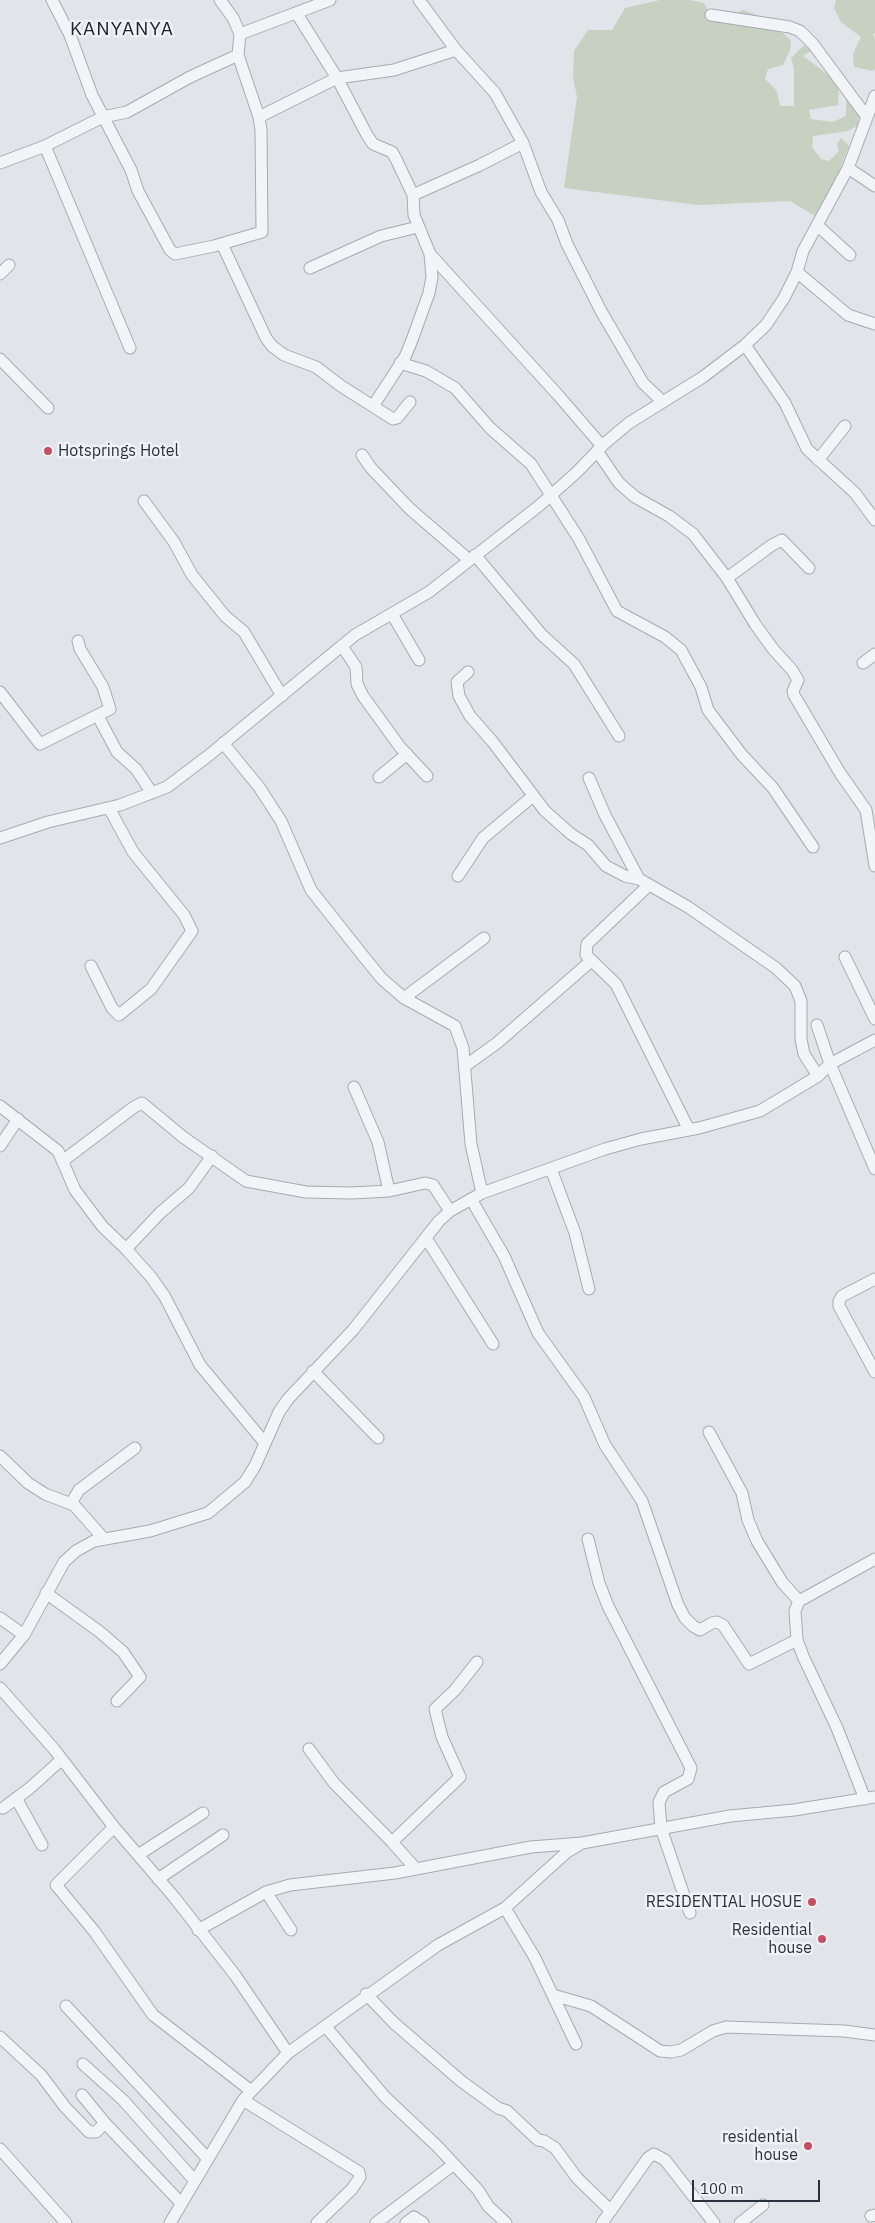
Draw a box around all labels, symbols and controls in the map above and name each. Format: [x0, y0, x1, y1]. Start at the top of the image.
district label: KANYANYA [69, 19, 175, 41]
place label: Hotsprings Hotel [58, 441, 179, 461]
marker: Hotsprings Hotel [42, 445, 54, 457]
place label: RESIDENTIAL HOSUE [646, 1892, 802, 1912]
marker: RESIDENTIAL HOSUE [806, 1896, 818, 1908]
place label: Residential house [732, 1920, 812, 1958]
marker: Residential house [816, 1933, 828, 1945]
place label: residential house [722, 2127, 798, 2165]
marker: residential house [802, 2140, 814, 2152]
scale bar [695, 2170, 822, 2202]
text: 100 m [700, 2179, 744, 2198]

